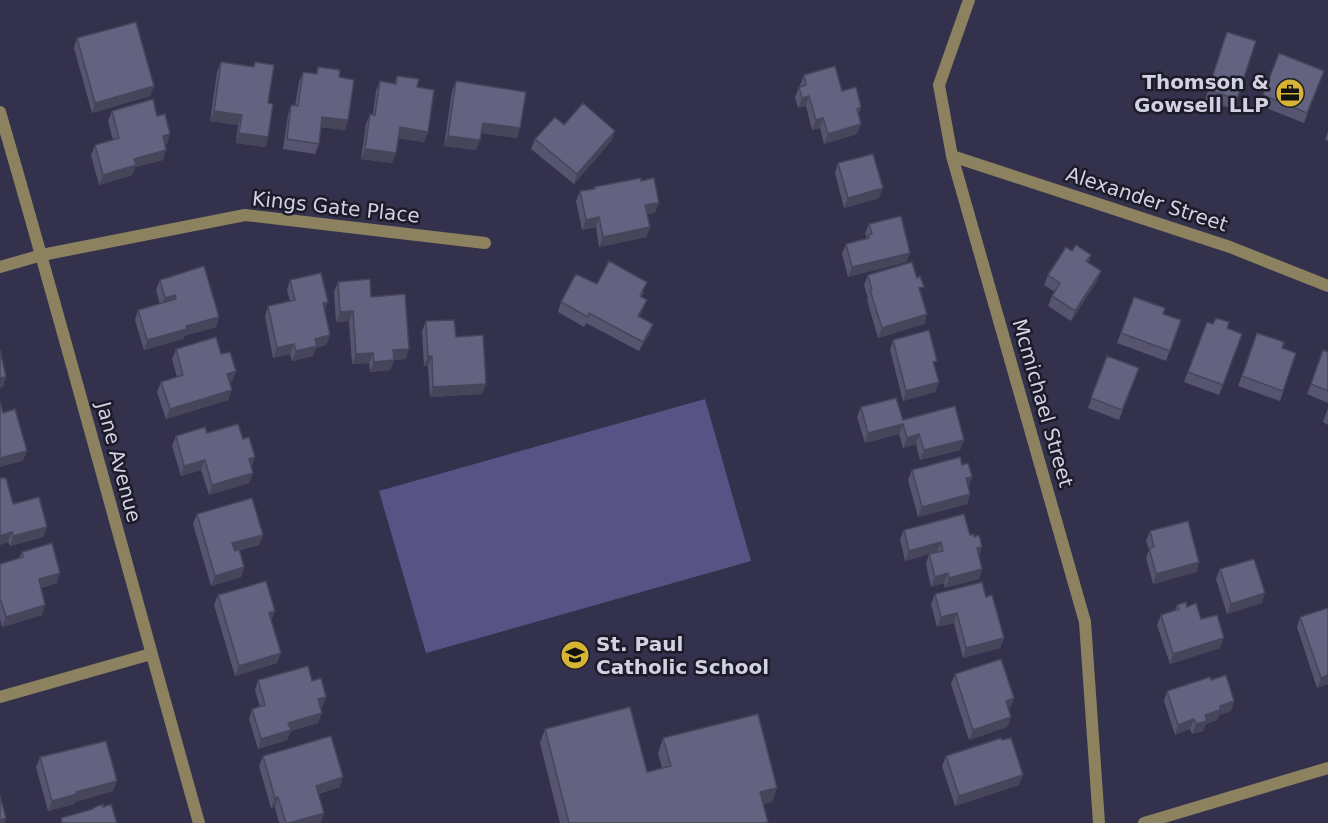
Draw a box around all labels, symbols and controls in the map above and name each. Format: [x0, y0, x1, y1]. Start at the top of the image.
place label: Thomson & Gowsell LLP [1134, 70, 1269, 117]
office icon: Thomson & Gowsell LLP [1274, 77, 1306, 109]
street label: Alexander Street [1063, 162, 1231, 236]
street label: Kings Gate Place [251, 186, 421, 228]
street label: Mcmichael Street [1007, 316, 1079, 490]
street label: Jane Avenue [91, 397, 147, 525]
place label: St. Paul Catholic School [596, 632, 769, 679]
school or university icon: St. Paul Catholic School [559, 639, 591, 671]

